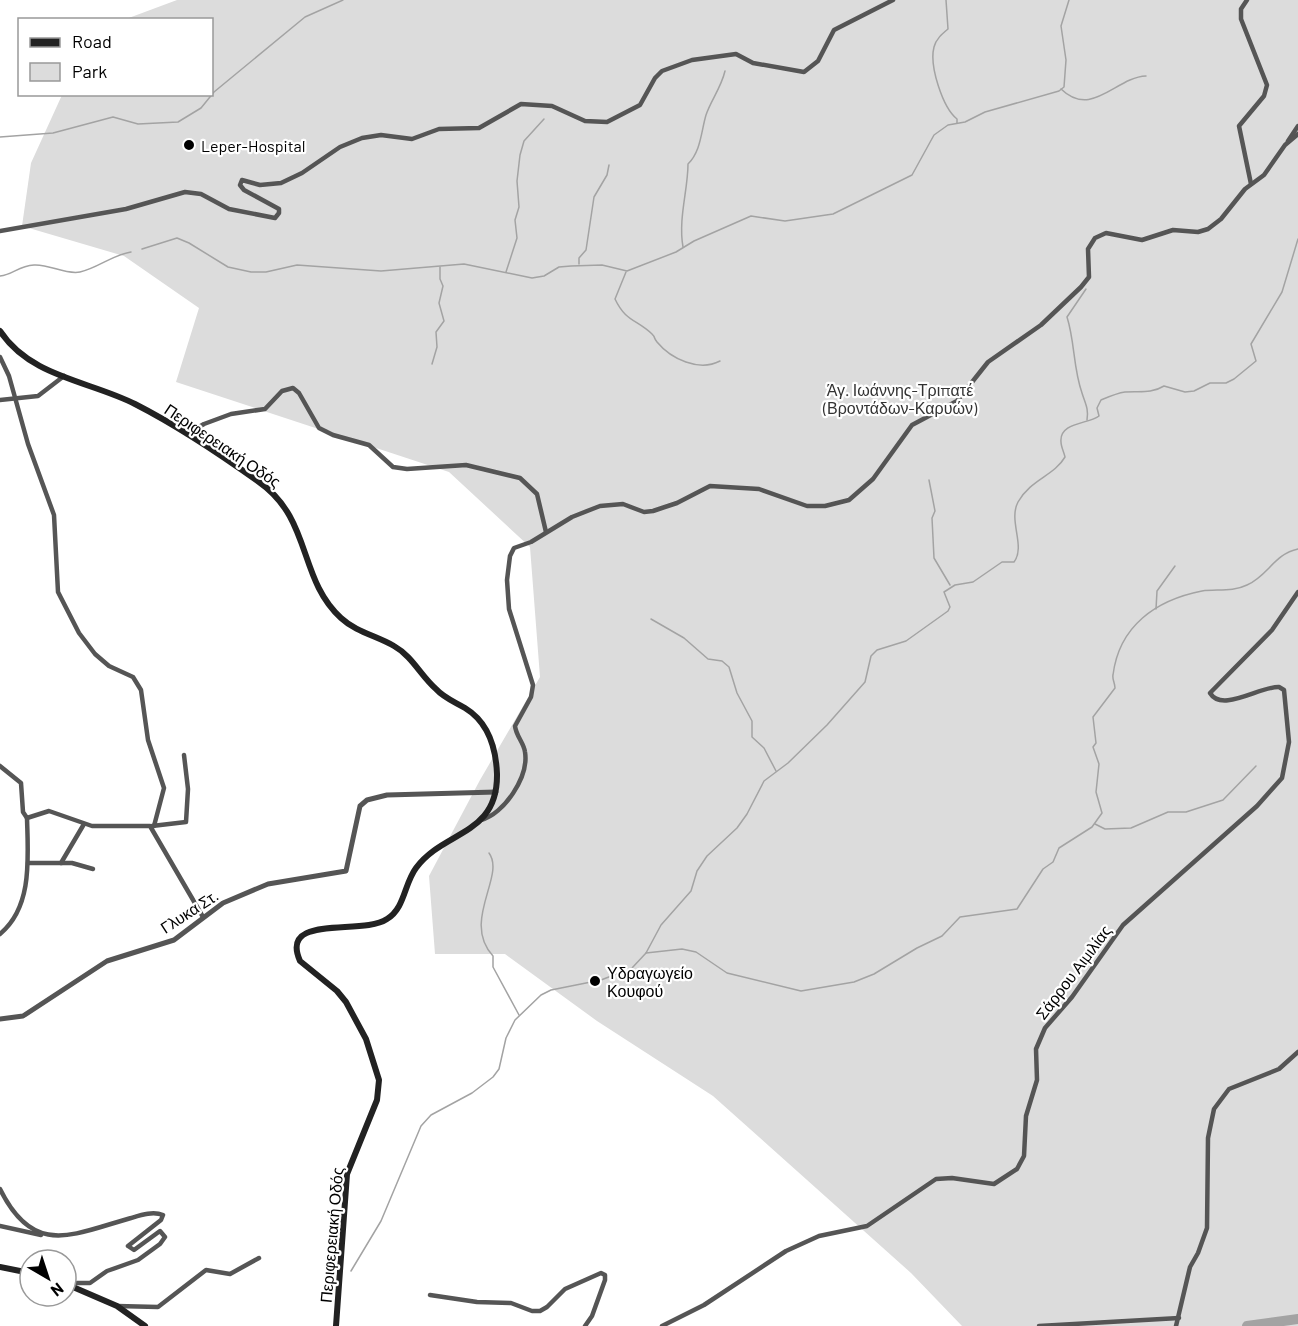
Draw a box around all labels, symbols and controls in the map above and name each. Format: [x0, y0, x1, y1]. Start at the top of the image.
legend [18, 18, 213, 96]
text: Road [72, 30, 112, 52]
text: Park [72, 60, 107, 82]
place label: Leper-Hospital [201, 136, 305, 155]
marker: Leper-Hospital [182, 138, 196, 152]
park label: Άγ. Ιωάννης-Τριπατέ (Βροντάδων-Καρυών) [822, 380, 978, 417]
street label: Περιφερειακή Οδός [161, 399, 285, 491]
street label: Γλυκα Στ. [156, 885, 222, 937]
street label: Σάρρου Αιμιλίας [1031, 921, 1115, 1023]
place label: Υδραγωγείο Κουφού [607, 963, 693, 1000]
marker: Υδραγωγείο Κουφού [588, 974, 602, 988]
street label: Περιφερειακή Οδός [316, 1166, 346, 1304]
north arrow [18, 1248, 78, 1308]
text: N [48, 1279, 68, 1301]

